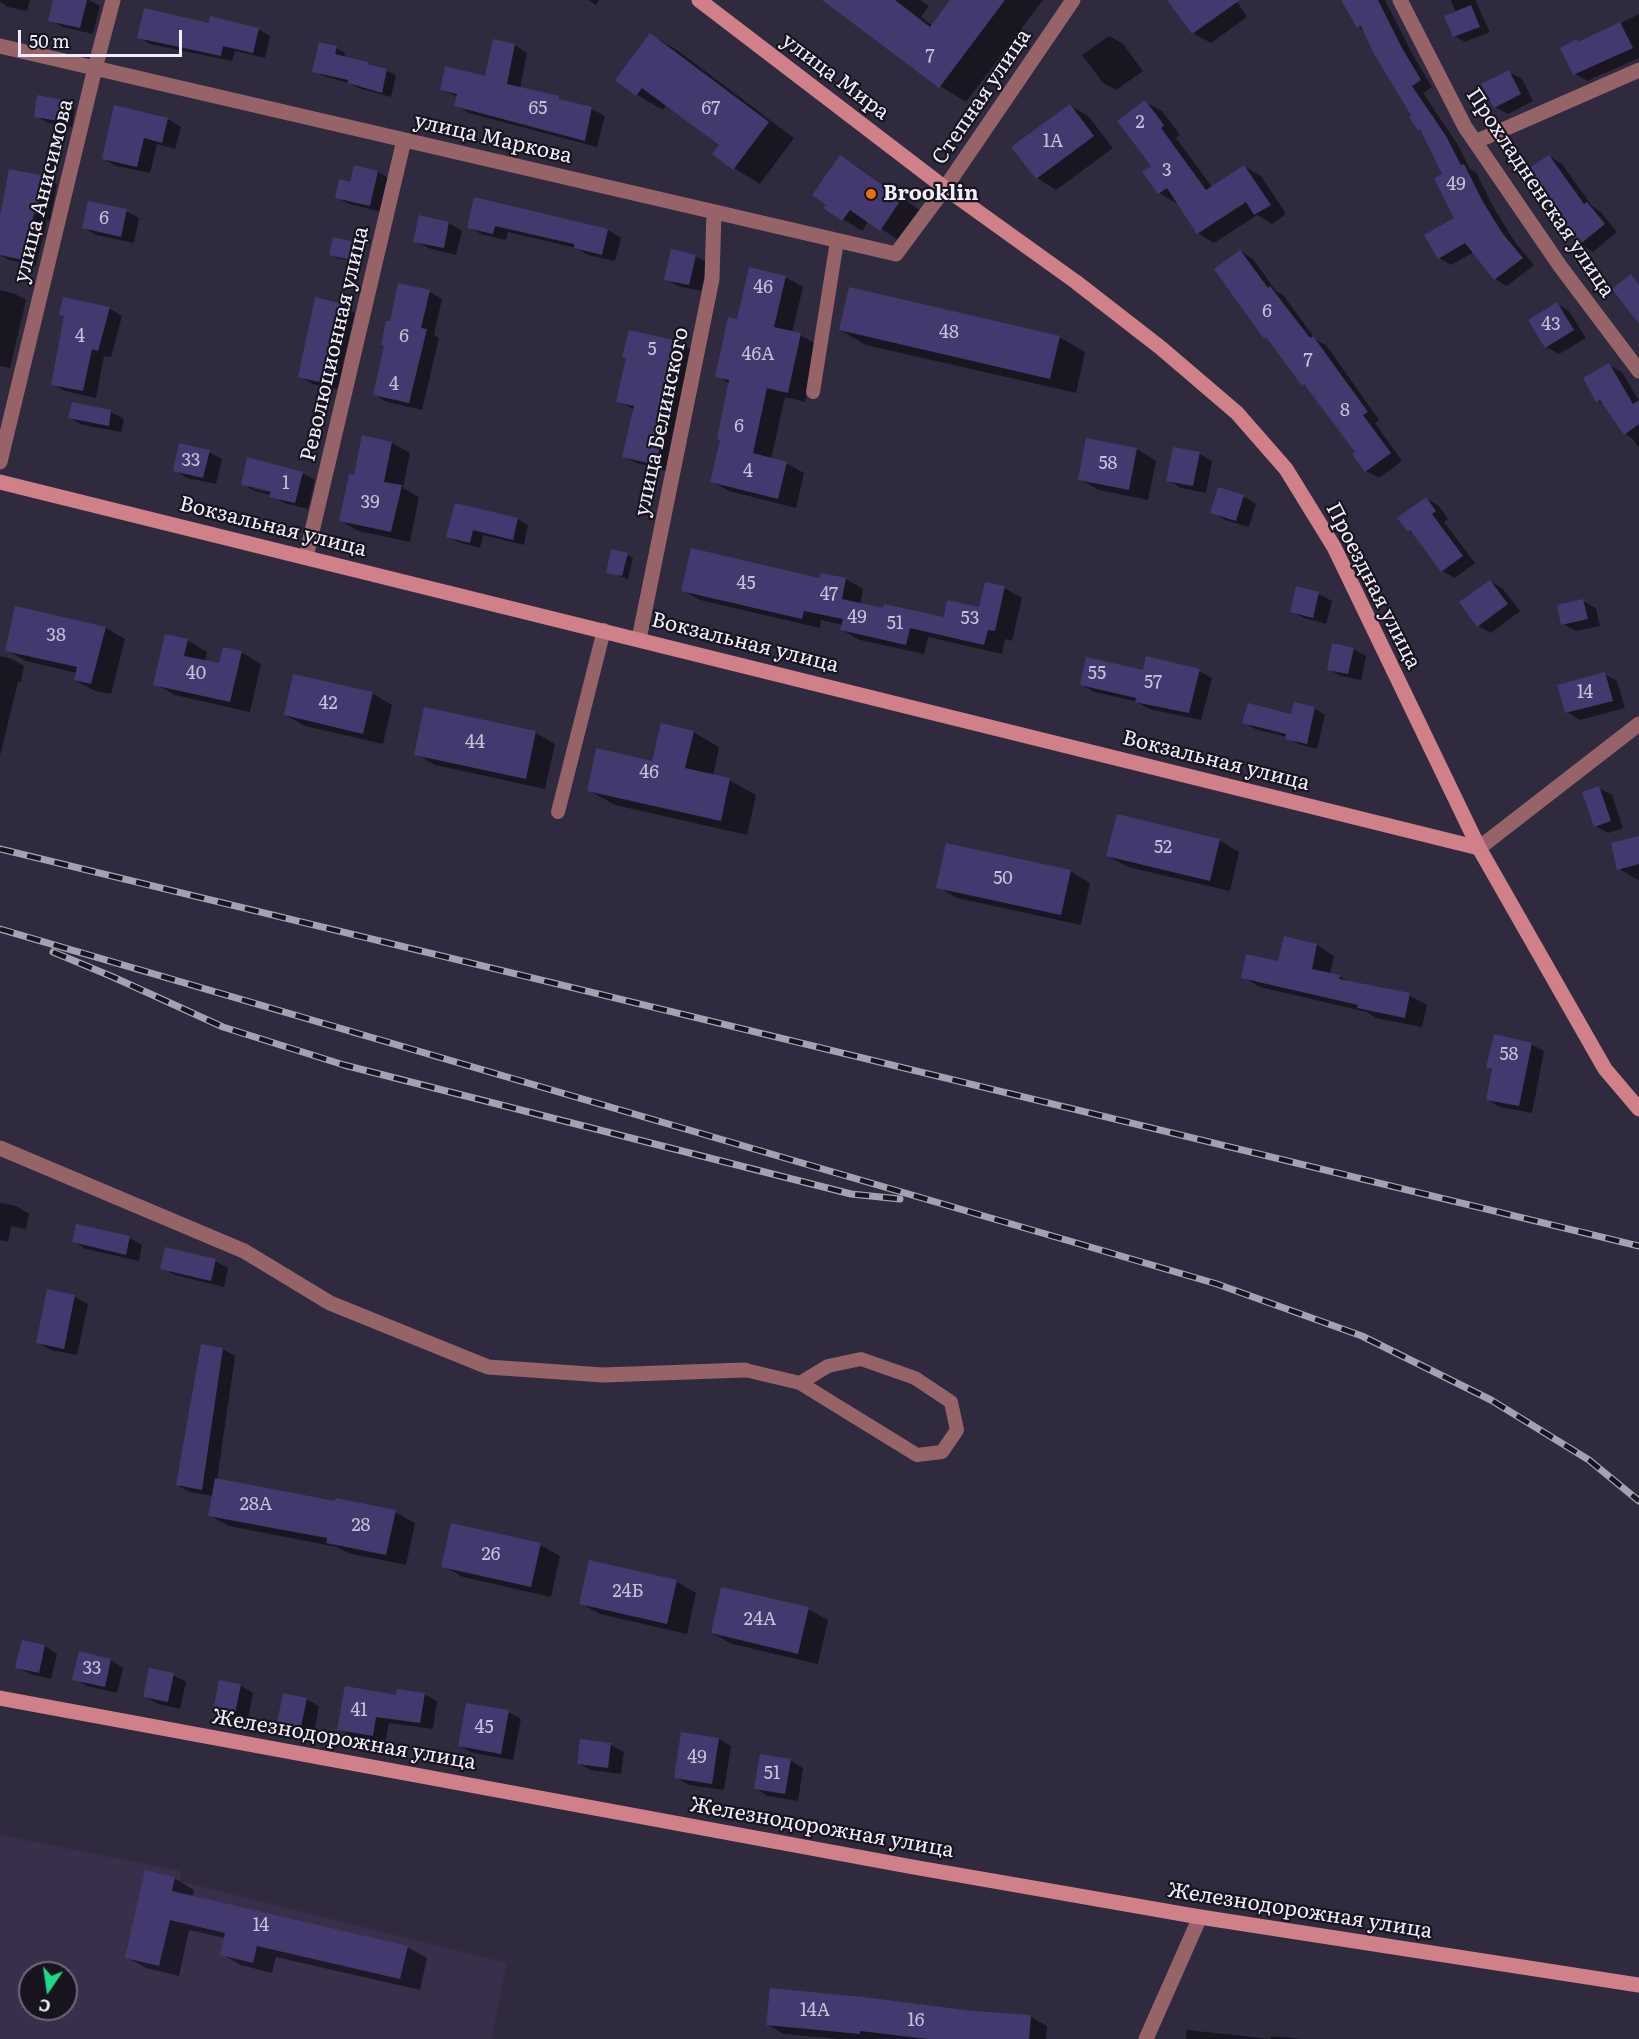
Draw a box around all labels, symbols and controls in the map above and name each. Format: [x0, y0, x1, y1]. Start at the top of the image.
scale bar [21, 18, 184, 56]
street label: Степная улица [927, 24, 1037, 170]
text: 50 m [29, 27, 70, 54]
street label: улица Мира [776, 28, 894, 126]
house number: 7 [925, 46, 935, 68]
street label: Прохладненская улица [1460, 83, 1620, 303]
street label: улица Анисимова [9, 96, 79, 286]
house number: 65 [529, 98, 547, 120]
house number: 67 [702, 98, 720, 120]
street label: улица Маркова [412, 109, 574, 169]
house number: 2 [1135, 112, 1145, 134]
house number: 1А [1043, 131, 1063, 153]
house number: 3 [1162, 160, 1172, 182]
house number: 49 [1446, 174, 1466, 196]
place label: Brooklin [883, 181, 979, 207]
marker: Brooklin [864, 187, 878, 201]
house number: 6 [99, 208, 109, 230]
street label: Революционная улица [296, 224, 374, 464]
house number: 46 [753, 277, 773, 299]
house number: 6 [1262, 301, 1272, 323]
house number: 43 [1541, 314, 1561, 336]
house number: 48 [939, 322, 959, 344]
street label: улица Белинского [630, 325, 694, 519]
house number: 4 [75, 326, 85, 348]
house number: 6 [399, 326, 409, 348]
house number: 5 [647, 339, 657, 361]
house number: 46А [742, 344, 774, 366]
house number: 7 [1303, 350, 1313, 372]
house number: 4 [389, 374, 399, 396]
house number: 8 [1340, 400, 1350, 422]
house number: 6 [734, 416, 744, 438]
house number: 33 [182, 450, 200, 472]
house number: 58 [1098, 453, 1118, 475]
house number: 4 [743, 461, 753, 483]
house number: 1 [282, 473, 290, 495]
street label: Вокзальная улица [177, 492, 369, 562]
house number: 39 [360, 492, 380, 514]
street label: Проездная улица [1320, 498, 1426, 674]
house number: 45 [736, 573, 756, 595]
house number: 47 [820, 584, 838, 606]
house number: 49 [847, 607, 867, 629]
street label: Вокзальная улица [649, 608, 841, 678]
house number: 53 [961, 608, 979, 630]
house number: 51 [887, 613, 903, 635]
house number: 38 [46, 625, 66, 647]
house number: 40 [186, 663, 206, 685]
house number: 55 [1088, 663, 1106, 685]
house number: 57 [1144, 672, 1162, 694]
house number: 14 [1577, 682, 1593, 704]
house number: 42 [318, 693, 338, 715]
street label: Вокзальная улица [1120, 726, 1312, 796]
house number: 44 [465, 732, 485, 754]
house number: 46 [639, 762, 659, 784]
house number: 52 [1154, 837, 1172, 859]
house number: 50 [993, 868, 1013, 890]
house number: 58 [1499, 1044, 1519, 1066]
house number: 28А [240, 1494, 272, 1516]
house number: 28 [351, 1515, 371, 1537]
house number: 26 [482, 1544, 500, 1566]
house number: 24Б [612, 1581, 644, 1603]
house number: 24А [744, 1609, 776, 1631]
house number: 33 [83, 1658, 101, 1680]
house number: 41 [350, 1700, 368, 1722]
street label: Железнодорожная улица [210, 1704, 478, 1776]
house number: 45 [474, 1717, 494, 1739]
house number: 49 [687, 1747, 707, 1769]
house number: 51 [764, 1763, 780, 1785]
street label: Железнодорожная улица [688, 1792, 956, 1864]
street label: Железнодорожная улица [1166, 1878, 1434, 1944]
house number: 14 [253, 1915, 269, 1937]
north arrow [18, 1961, 78, 2021]
text: С [36, 1994, 53, 2020]
house number: 14А [800, 2000, 830, 2022]
house number: 16 [908, 2010, 924, 2032]

